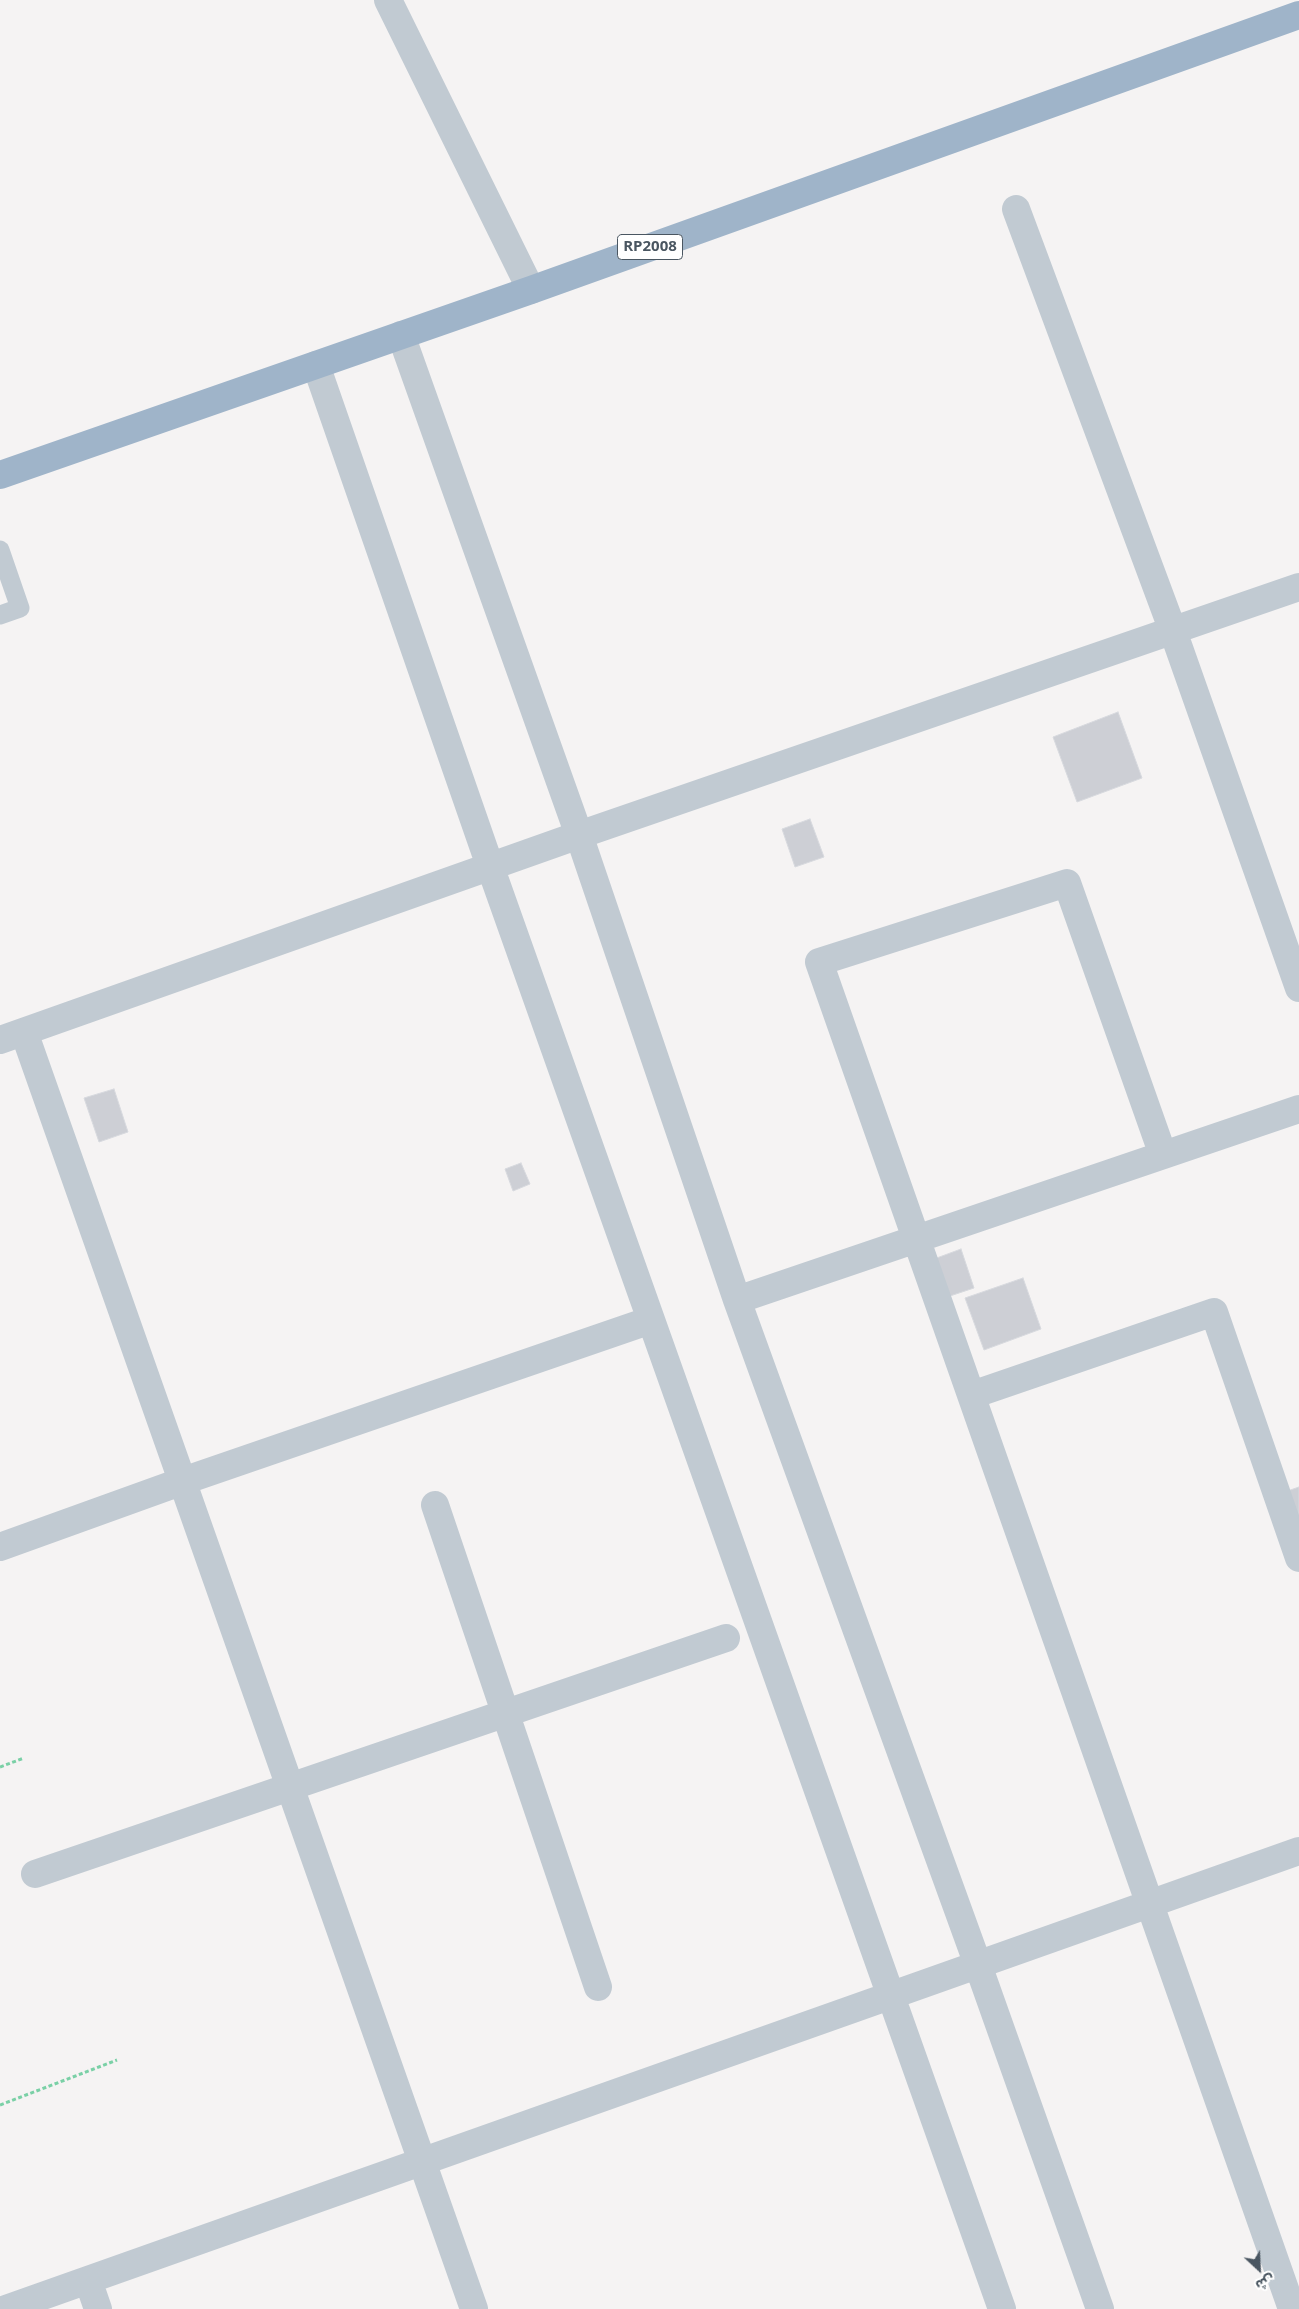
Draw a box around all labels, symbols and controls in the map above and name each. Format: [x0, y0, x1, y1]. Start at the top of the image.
road number: RP2008 [618, 234, 682, 260]
north arrow [1234, 2244, 1284, 2294]
text: ش [1253, 2270, 1278, 2296]

